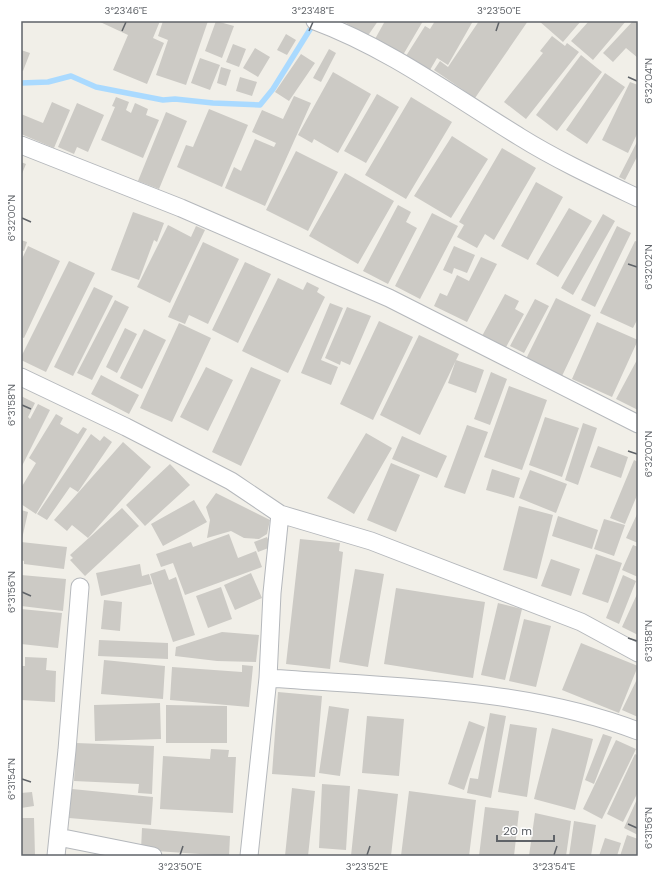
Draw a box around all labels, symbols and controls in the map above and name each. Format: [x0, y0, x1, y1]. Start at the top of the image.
text: 3°23'46"E [105, 4, 148, 17]
text: 3°23'48"E [292, 4, 335, 17]
text: 3°23'50"E [477, 4, 521, 17]
text: 6°32'04"N [642, 58, 655, 104]
text: 6°32'00"N [5, 195, 18, 241]
text: 6°32'02"N [642, 244, 655, 290]
text: 6°31'58"N [5, 384, 18, 426]
text: 6°32'00"N [642, 431, 655, 477]
text: 6°31'56"N [5, 571, 18, 613]
text: 6°31'58"N [642, 620, 655, 662]
text: 6°31'54"N [5, 758, 18, 800]
text: 6°31'56"N [642, 807, 655, 849]
scale bar [497, 817, 554, 843]
text: 20 m [503, 823, 532, 839]
text: 3°23'50"E [158, 860, 202, 873]
text: 3°23'52"E [346, 860, 389, 873]
text: 3°23'54"E [532, 860, 576, 873]

